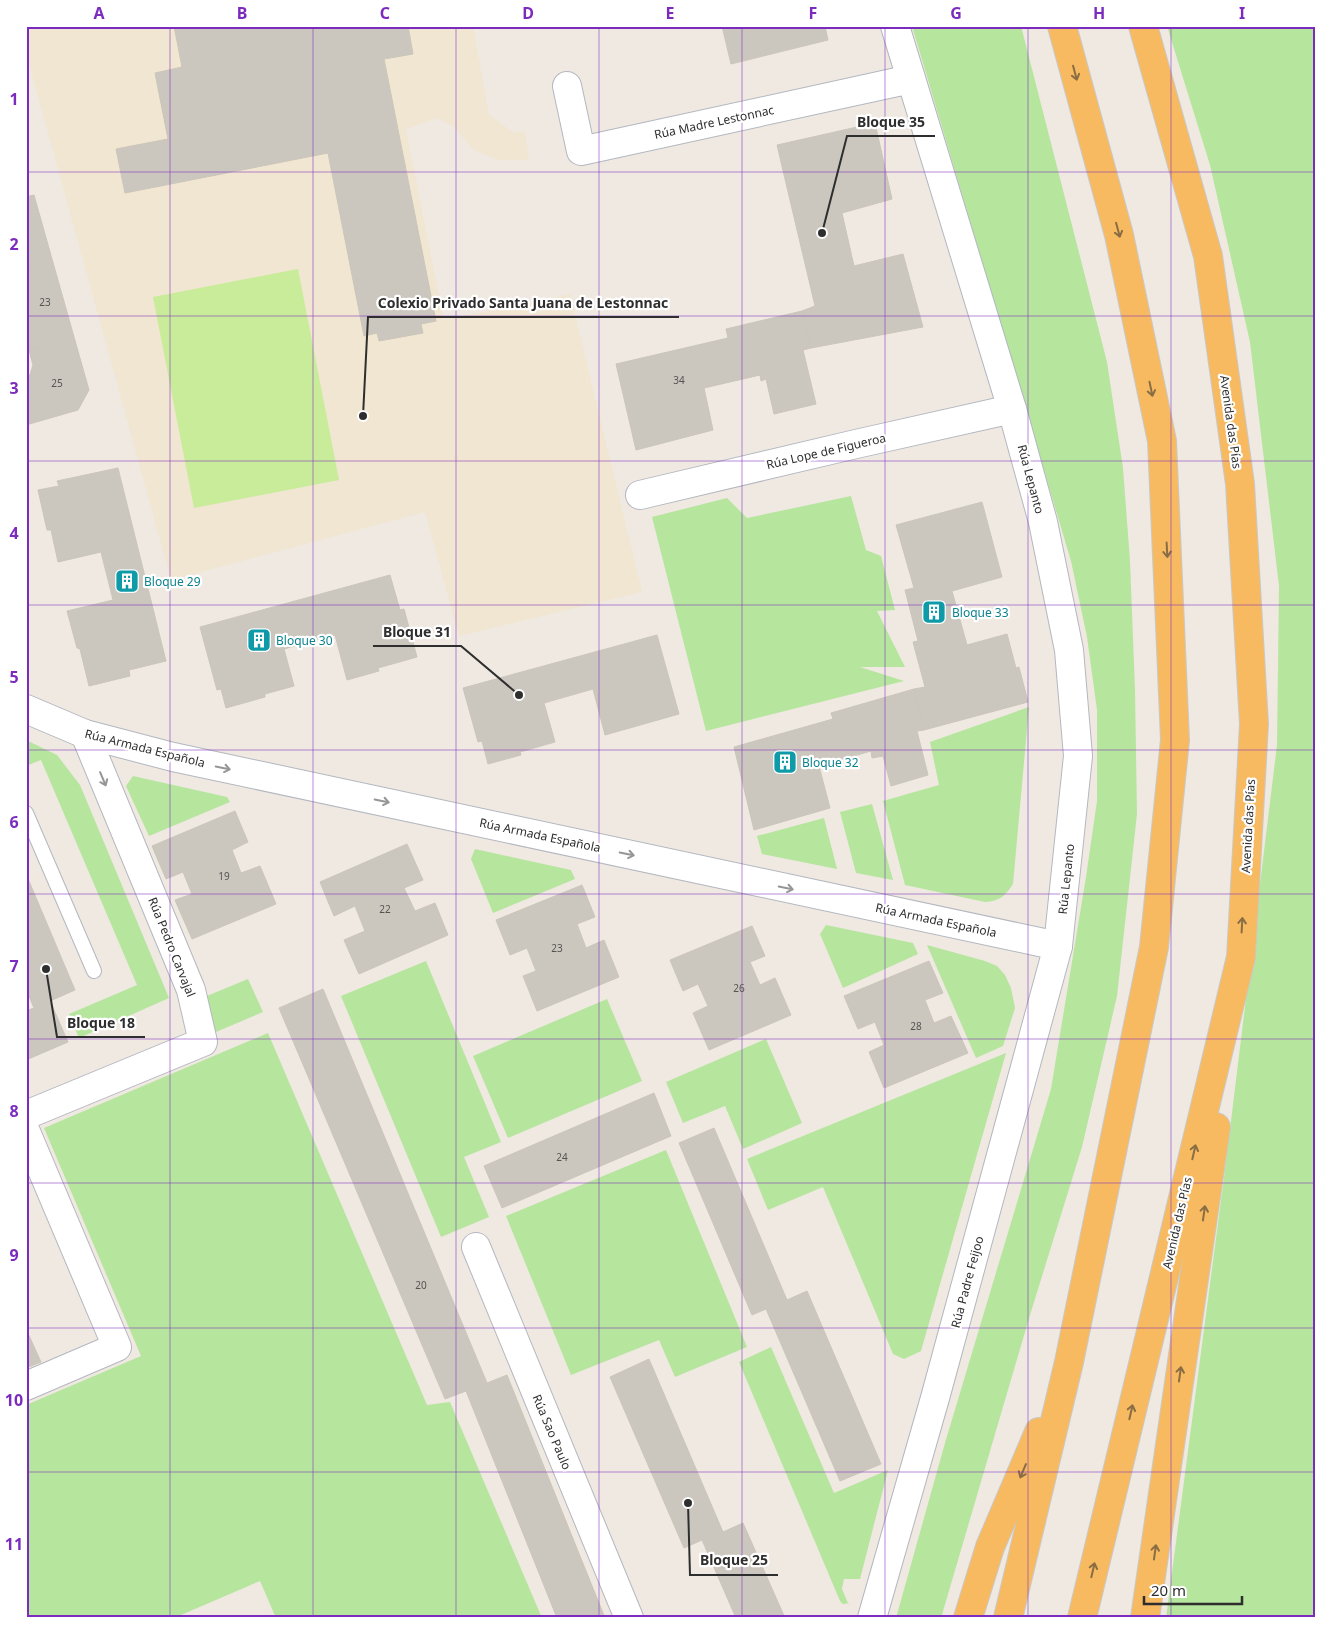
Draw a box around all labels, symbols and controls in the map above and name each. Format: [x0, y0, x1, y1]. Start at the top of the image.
text: A [93, 2, 105, 24]
text: B [237, 2, 247, 24]
text: C [380, 2, 390, 24]
text: D [522, 2, 534, 24]
text: E [666, 2, 675, 24]
text: F [809, 2, 817, 24]
text: G [950, 2, 962, 24]
text: H [1093, 2, 1105, 24]
text: I [1239, 2, 1245, 24]
one-way arrow [1070, 65, 1080, 81]
text: 1 [9, 88, 19, 110]
street label: Rúa Madre Lestonnac [653, 101, 776, 143]
callout: Bloque 35 [847, 107, 935, 136]
text: Bloque 35 [857, 112, 925, 131]
one-way arrow [1113, 221, 1123, 237]
text: 2 [9, 233, 19, 255]
callout: Colexio Privado Santa Juana de Lestonnac [368, 288, 679, 317]
text: Colexio Privado Santa Juana de Lestonnac [378, 293, 668, 312]
house number: 23 [39, 295, 51, 309]
house number: 34 [673, 373, 685, 387]
street label: Avenida das Pías [1216, 374, 1246, 470]
house number: 25 [51, 376, 63, 390]
text: 3 [9, 377, 19, 399]
one-way arrow [1147, 381, 1156, 397]
street label: Rúa Lope de Figueroa [764, 429, 888, 473]
street label: Rúa Lepanto [1014, 443, 1048, 515]
text: 4 [9, 522, 19, 544]
one-way arrow [1162, 542, 1172, 558]
building icon: Bloque 29 [114, 568, 140, 594]
place label: Bloque 29 [144, 573, 201, 590]
building icon: Bloque 33 [921, 599, 947, 625]
place label: Bloque 33 [952, 604, 1009, 621]
callout: Bloque 31 [373, 617, 461, 646]
text: Bloque 31 [383, 622, 451, 641]
building icon: Bloque 30 [246, 627, 272, 653]
place label: Bloque 30 [276, 632, 333, 649]
text: 5 [9, 666, 19, 688]
street label: Rúa Armada Española [83, 725, 207, 771]
building icon: Bloque 32 [772, 749, 798, 775]
place label: Bloque 32 [802, 754, 859, 771]
one-way arrow [215, 764, 231, 773]
one-way arrow [99, 771, 109, 786]
street label: Avenida das Pías [1237, 778, 1259, 873]
one-way arrow [374, 797, 390, 806]
text: 6 [9, 811, 19, 833]
street label: Rúa Armada Española [478, 814, 602, 856]
street label: Rúa Lepanto [1054, 843, 1078, 915]
one-way arrow [618, 850, 634, 859]
house number: 19 [218, 869, 230, 883]
one-way arrow [777, 884, 793, 893]
street label: Rúa Pedro Carvajal [144, 895, 200, 999]
street label: Rúa Armada Española [874, 899, 998, 941]
house number: 22 [379, 902, 391, 916]
one-way arrow [1238, 918, 1247, 934]
house number: 23 [551, 941, 563, 955]
text: 7 [9, 955, 19, 977]
house number: 26 [733, 981, 745, 995]
callout: Bloque 18 [57, 1008, 145, 1037]
text: Bloque 18 [67, 1013, 135, 1032]
house number: 28 [910, 1019, 922, 1033]
text: 8 [9, 1100, 19, 1122]
one-way arrow [1190, 1145, 1199, 1161]
house number: 24 [556, 1150, 568, 1164]
street label: Avenida das Pías [1158, 1175, 1196, 1271]
one-way arrow [1199, 1206, 1209, 1222]
street label: Rúa Padre Feijoo [947, 1234, 987, 1330]
text: 9 [9, 1244, 19, 1266]
house number: 20 [415, 1278, 427, 1292]
one-way arrow [1176, 1366, 1186, 1382]
text: 10 [5, 1389, 23, 1411]
street label: Rúa Sao Paulo [529, 1392, 575, 1472]
one-way arrow [1127, 1405, 1136, 1421]
one-way arrow [1017, 1463, 1027, 1478]
text: 11 [5, 1533, 23, 1555]
one-way arrow [1150, 1545, 1160, 1561]
callout: Bloque 25 [690, 1546, 778, 1575]
text: Bloque 25 [700, 1550, 768, 1569]
one-way arrow [1089, 1563, 1099, 1579]
scale bar [1144, 1574, 1241, 1606]
text: 20 m [1151, 1580, 1186, 1600]

